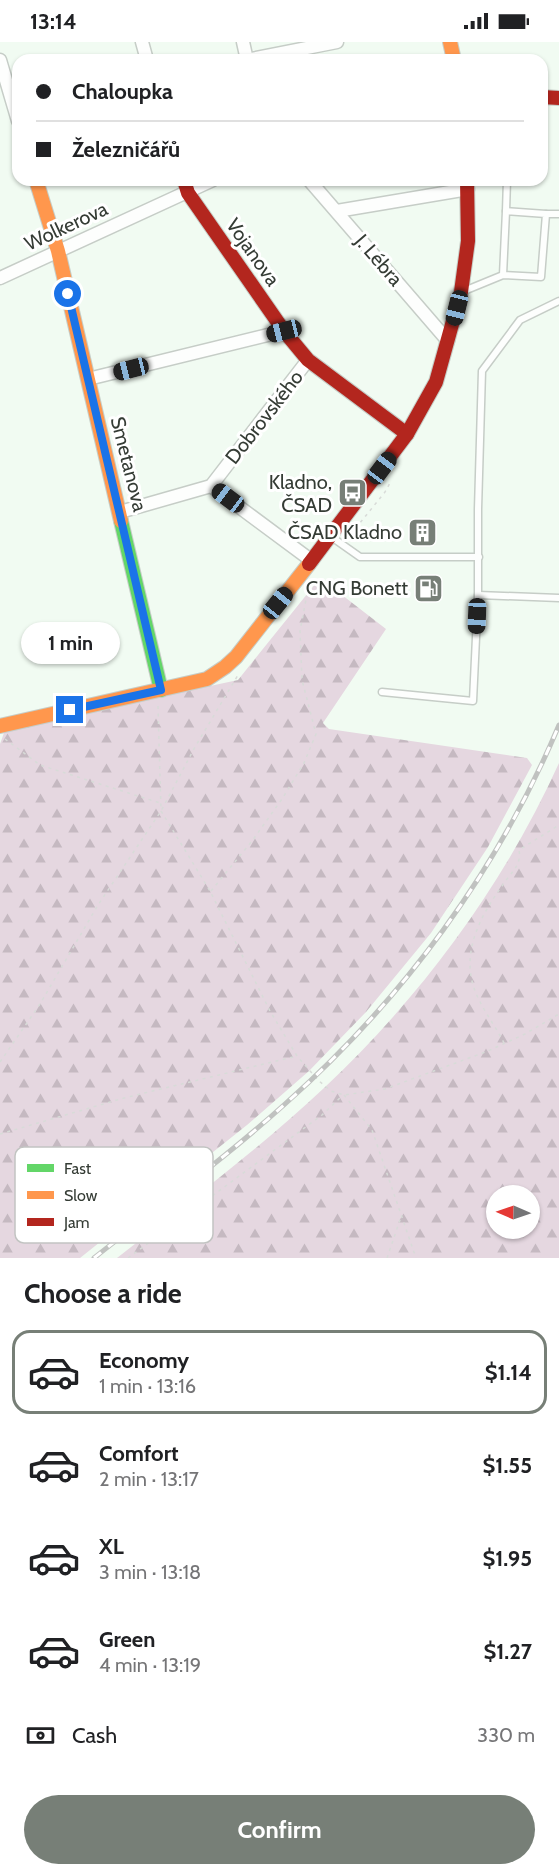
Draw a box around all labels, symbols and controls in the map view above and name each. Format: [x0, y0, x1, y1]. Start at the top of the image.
text: 13:14 [30, 8, 77, 35]
text: Chaloupka [72, 78, 173, 105]
text: Železničářů [72, 136, 180, 163]
street label: Wolkerova [21, 196, 112, 256]
street label: Vojanova [221, 214, 285, 291]
street label: J. Lébra [349, 228, 408, 291]
route start [54, 280, 81, 307]
car [444, 288, 470, 328]
car [264, 318, 304, 344]
car [111, 356, 151, 382]
street label: Dobrovského [220, 365, 308, 469]
street label: Smetanova [106, 414, 152, 514]
car [364, 448, 400, 488]
place label: Kladno, ČSAD [269, 470, 332, 517]
bus stop icon: Kladno, ČSAD [337, 477, 369, 509]
car [208, 480, 248, 516]
building icon: ČSAD Kladno [407, 516, 439, 548]
place label: ČSAD Kladno [288, 520, 402, 544]
fuel station icon: CNG Bonett [413, 572, 445, 604]
place label: CNG Bonett [306, 576, 408, 600]
car [260, 583, 296, 623]
car [467, 598, 487, 634]
callout: 1 min [20, 623, 119, 665]
text: 1 min [48, 631, 93, 655]
route end [56, 696, 83, 723]
legend [15, 1147, 213, 1243]
text: Fast [64, 1159, 92, 1178]
north arrow [486, 1185, 540, 1239]
map controls [486, 1185, 540, 1239]
text: Slow [64, 1186, 98, 1205]
text: Jam [63, 1213, 90, 1232]
text: Choose a ride [24, 1277, 182, 1310]
icon: car [27, 1345, 81, 1399]
text: Economy [99, 1347, 189, 1374]
text: $1.14 [485, 1359, 532, 1386]
text: 1 min · 13:16 [99, 1374, 196, 1398]
icon: car [27, 1438, 81, 1492]
text: Comfort [99, 1440, 178, 1467]
text: $1.55 [483, 1452, 532, 1479]
text: 2 min · 13:17 [99, 1467, 199, 1491]
icon: car [27, 1531, 81, 1585]
text: XL [99, 1533, 124, 1560]
text: $1.95 [482, 1545, 532, 1572]
text: 3 min · 13:18 [99, 1560, 201, 1584]
icon: car [27, 1624, 81, 1678]
text: Green [99, 1626, 155, 1653]
text: $1.27 [483, 1638, 532, 1665]
text: 4 min · 13:19 [99, 1653, 201, 1677]
icon: cash [24, 1719, 57, 1752]
text: Cash [72, 1722, 117, 1749]
text: 330 m [477, 1723, 535, 1747]
button: Confirm [24, 1795, 535, 1864]

